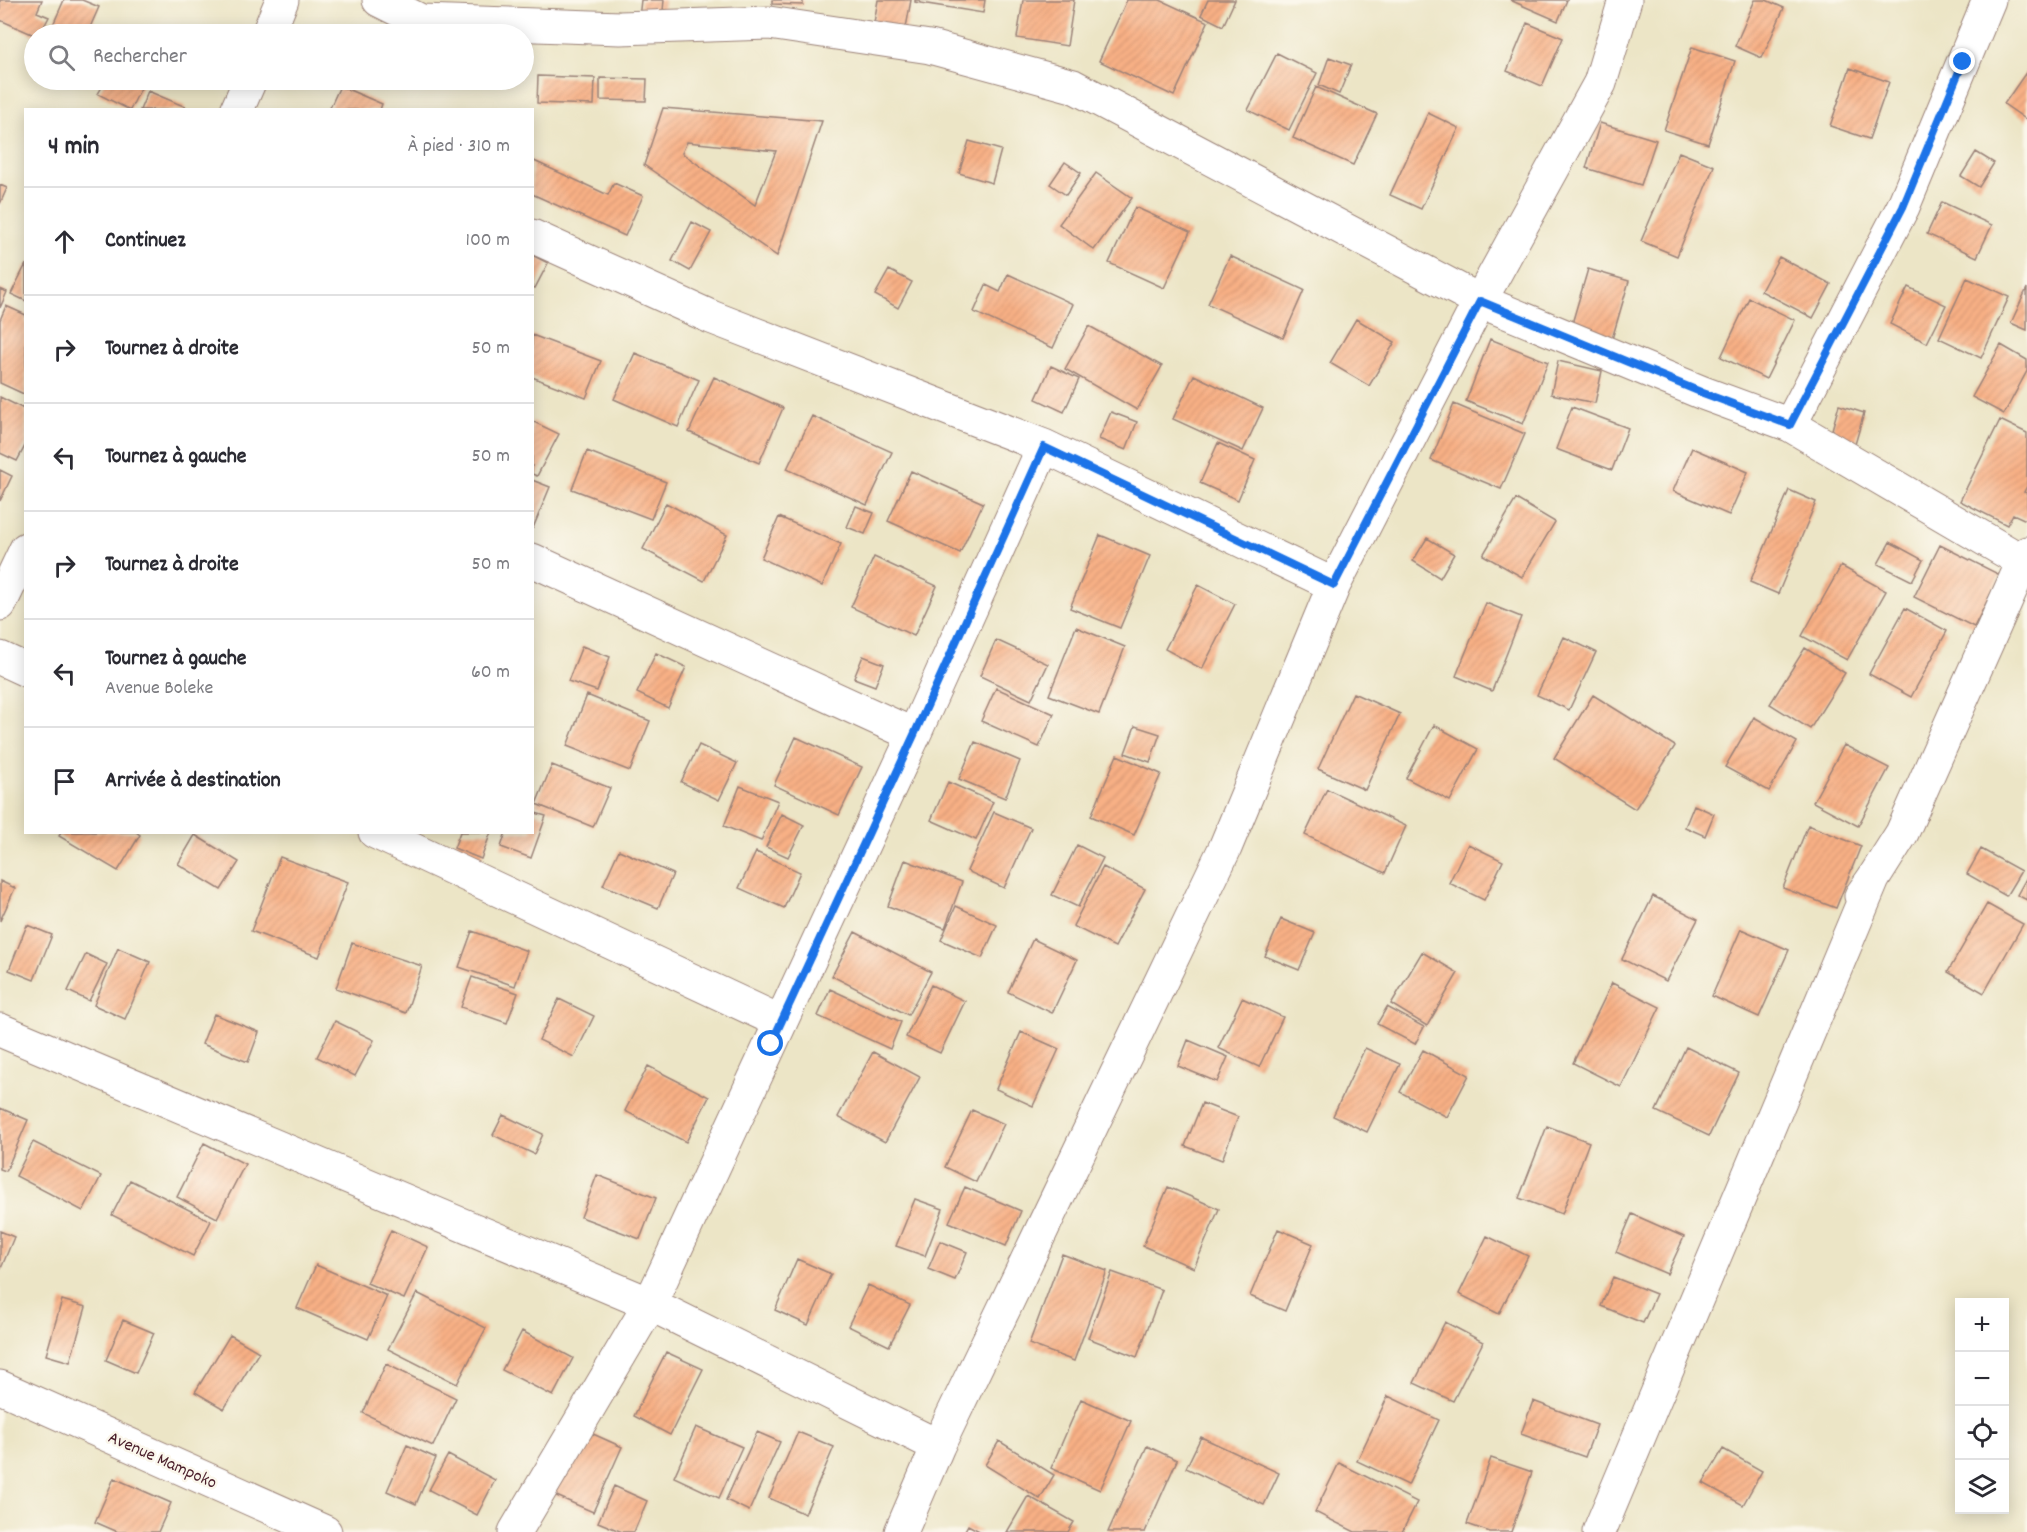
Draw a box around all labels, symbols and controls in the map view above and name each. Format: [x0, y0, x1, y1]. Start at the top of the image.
search box [24, 24, 534, 90]
icon: search [45, 41, 78, 74]
text: Rechercher [93, 42, 187, 73]
route end [1949, 48, 1975, 74]
text: 4 min [48, 129, 99, 166]
text: À pied · 310 m [408, 133, 510, 161]
icon: ahead [48, 225, 81, 258]
text: Continuez [105, 226, 186, 257]
text: 100 m [466, 227, 510, 255]
icon: right [48, 333, 81, 366]
text: Tournez à droite [105, 334, 239, 365]
text: 50 m [472, 335, 510, 363]
icon: left [48, 441, 81, 474]
text: Tournez à gauche [105, 442, 247, 473]
text: 50 m [472, 443, 510, 471]
icon: right [48, 549, 81, 582]
text: Tournez à droite [105, 550, 239, 581]
text: 50 m [472, 551, 510, 579]
text: Tournez à gauche [105, 644, 247, 675]
icon: left [48, 657, 81, 690]
text: 60 m [471, 659, 510, 687]
text: Avenue Boleke [105, 675, 213, 703]
icon: arrive [48, 765, 81, 798]
text: Arrivée à destination [105, 766, 281, 797]
route start [757, 1030, 783, 1056]
map controls [1955, 1298, 2009, 1514]
button: + [1955, 1298, 2009, 1352]
button: − [1955, 1352, 2009, 1406]
button: locate [1955, 1406, 2009, 1460]
street label: Avenue Mampoko [104, 1426, 220, 1496]
button: layers [1955, 1460, 2009, 1514]

